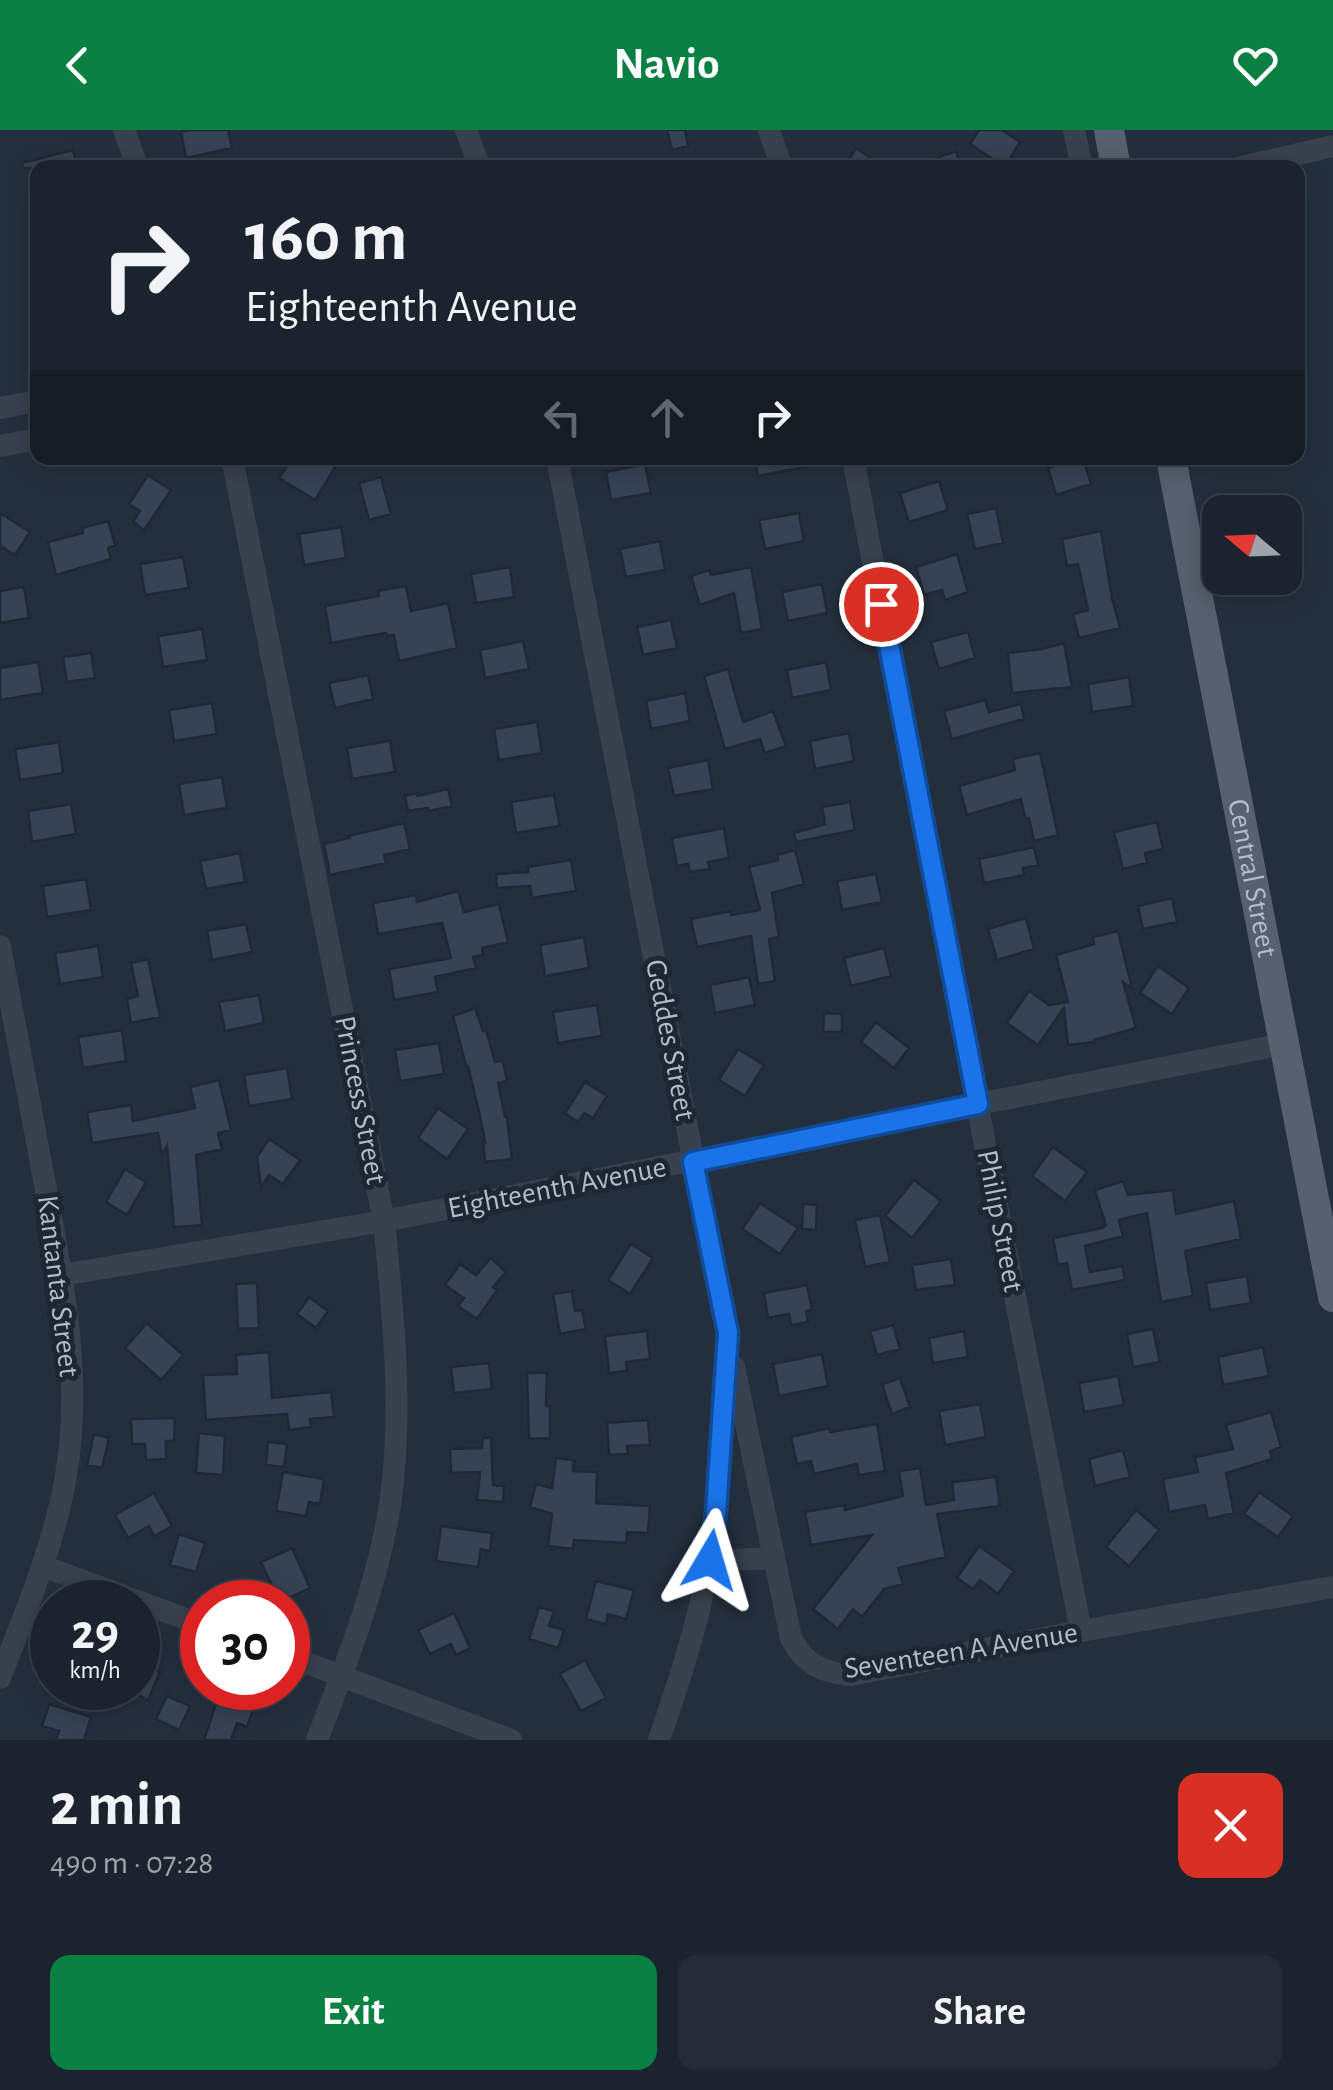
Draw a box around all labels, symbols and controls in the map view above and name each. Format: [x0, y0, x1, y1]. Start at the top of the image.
icon: back [50, 38, 105, 93]
icon: heart [1228, 38, 1283, 93]
text: Navio [614, 42, 719, 87]
icon: right [80, 200, 210, 330]
text: 160 m [245, 203, 408, 273]
text: Eighteenth Avenue [245, 285, 578, 330]
icon: left [535, 390, 590, 445]
icon: ahead [640, 390, 695, 445]
icon: right [745, 390, 800, 445]
north arrow [1202, 495, 1302, 595]
map controls [1202, 495, 1302, 595]
pin [839, 562, 924, 647]
icon: arrive [854, 577, 909, 632]
street label: Central Street [1222, 797, 1282, 960]
street label: Geddes Street [640, 957, 700, 1123]
street label: Princess Street [329, 1013, 391, 1187]
street label: Philip Street [972, 1147, 1029, 1295]
street label: Eighteenth Avenue [445, 1152, 669, 1224]
street label: Kantanta Street [32, 1193, 84, 1379]
position arrow [658, 1508, 762, 1612]
speed limit sign: 30 [180, 1580, 310, 1710]
text: 29 [71, 1608, 119, 1658]
street label: Seventeen A Avenue [842, 1618, 1080, 1684]
text: km/h [69, 1658, 121, 1683]
button: close [1178, 1773, 1283, 1878]
text: 2 min [50, 1776, 183, 1836]
text: 490 m · 07:28 [50, 1847, 213, 1879]
button: Exit [50, 1955, 657, 2070]
button: Share [677, 1955, 1283, 2070]

